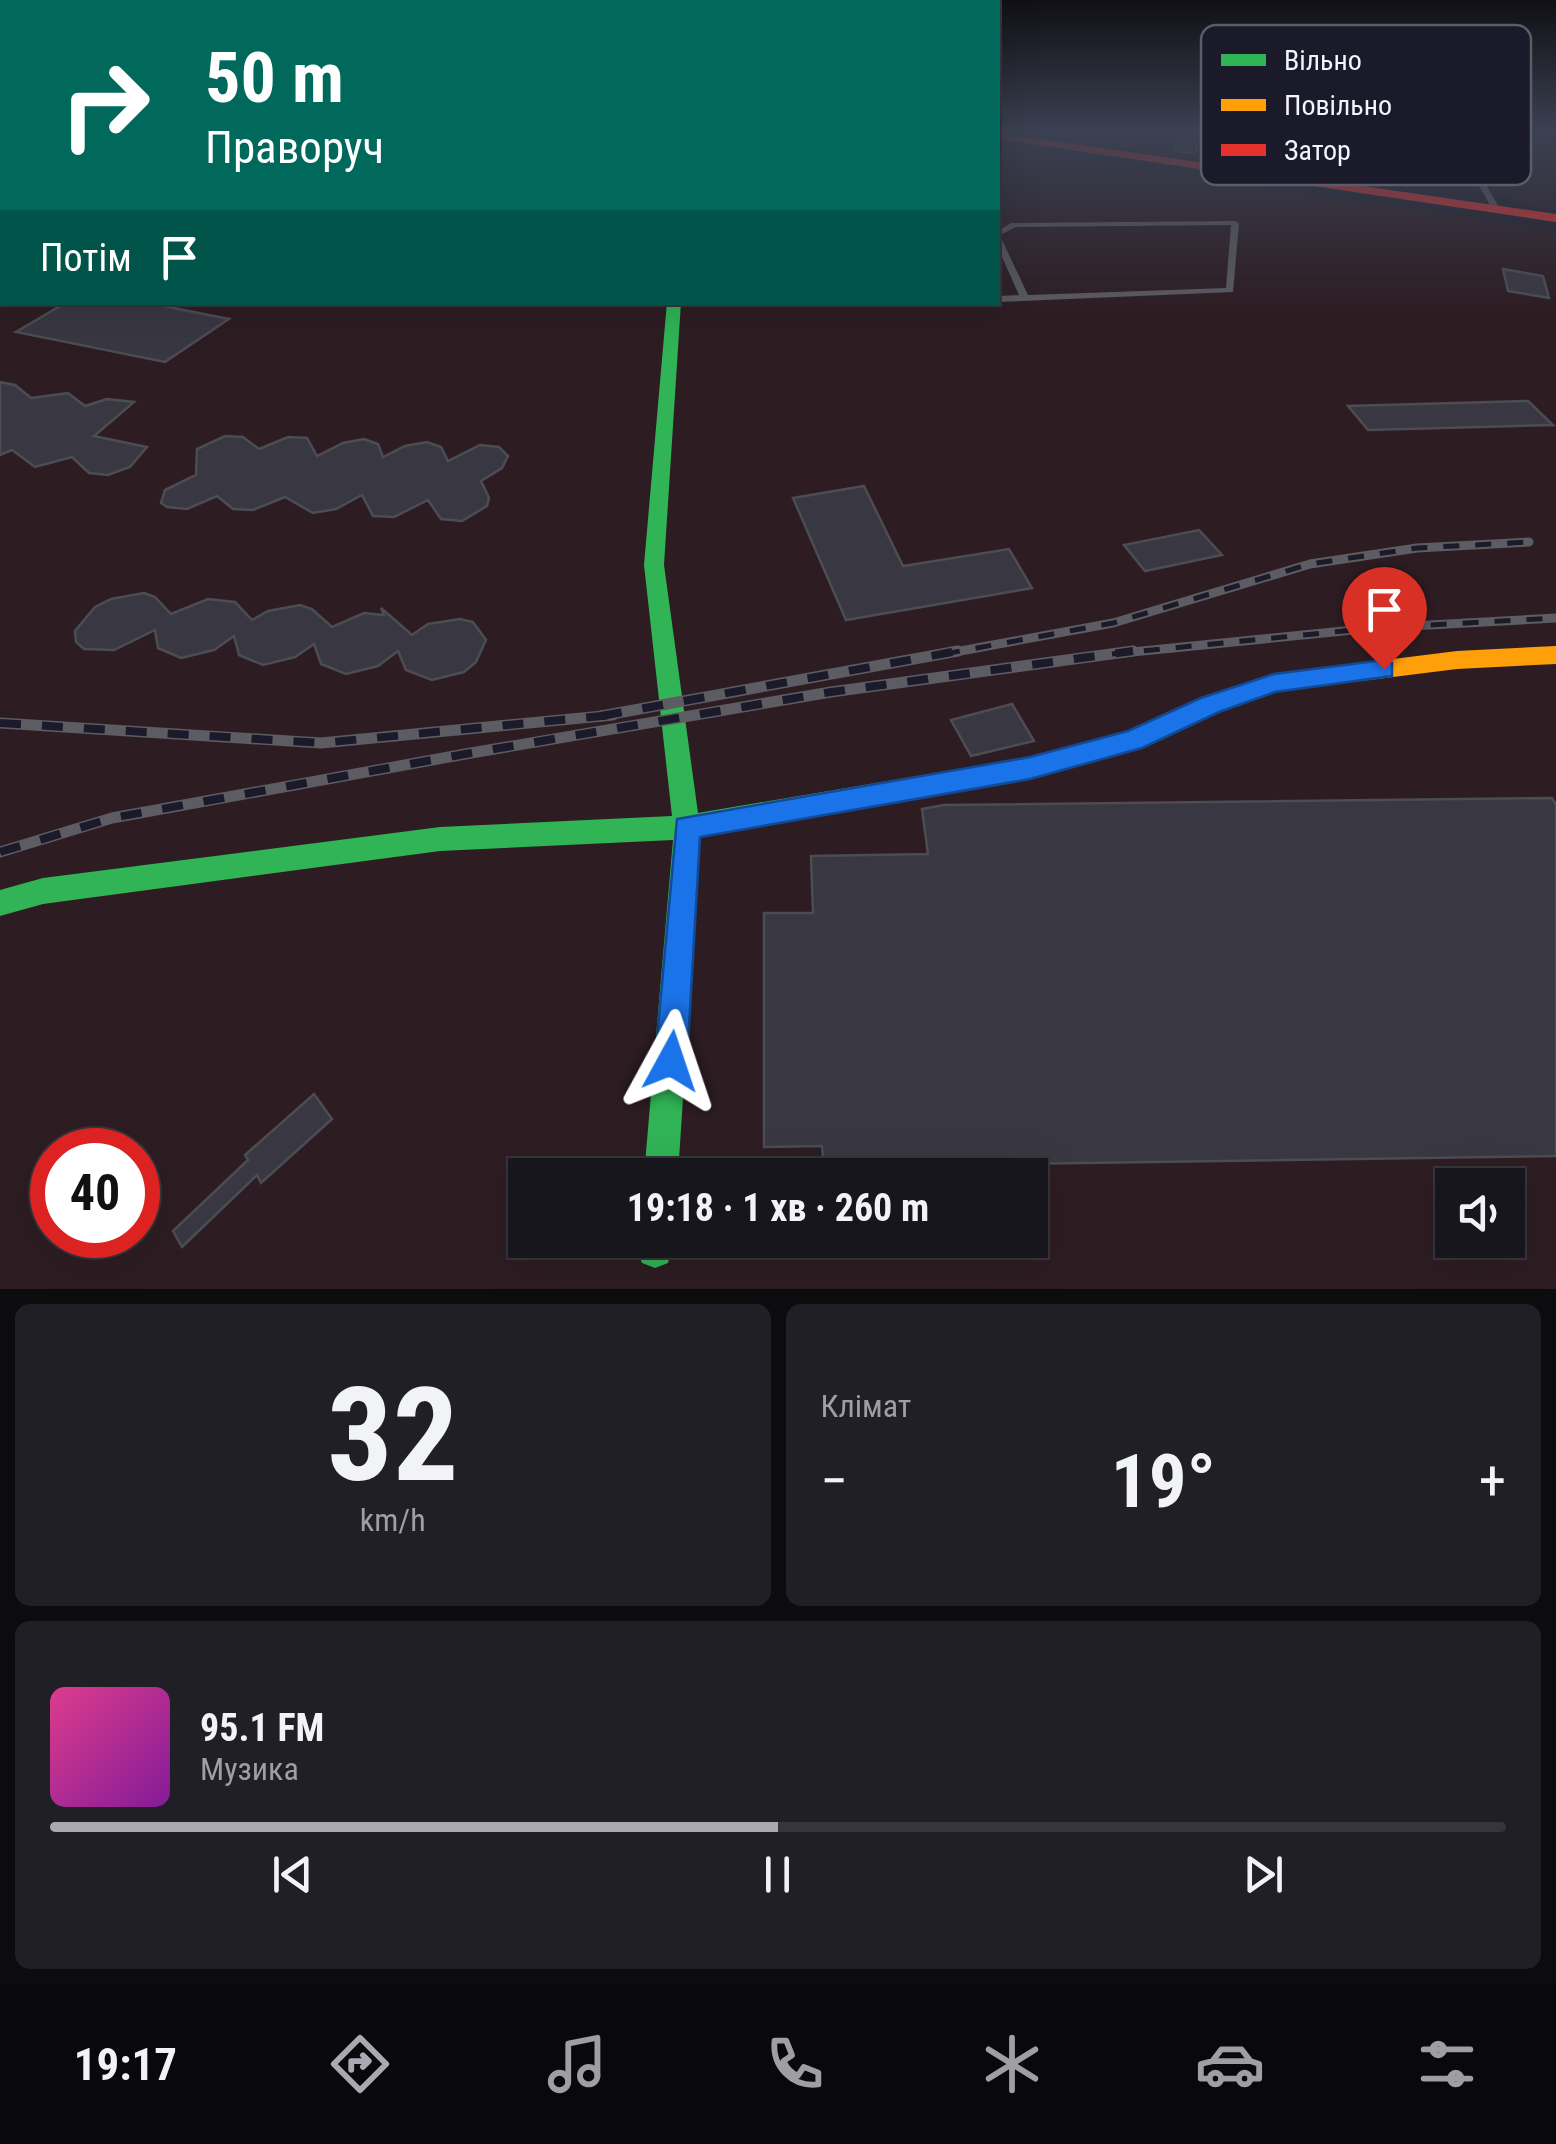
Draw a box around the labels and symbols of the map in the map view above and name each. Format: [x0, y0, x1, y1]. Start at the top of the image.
legend [1201, 25, 1531, 185]
text: Вільно [1284, 44, 1362, 77]
text: Повільно [1284, 89, 1392, 122]
text: Затор [1284, 134, 1351, 167]
pin [1342, 567, 1427, 670]
position arrow [619, 1009, 723, 1113]
speed limit sign: 40 [30, 1128, 160, 1258]

